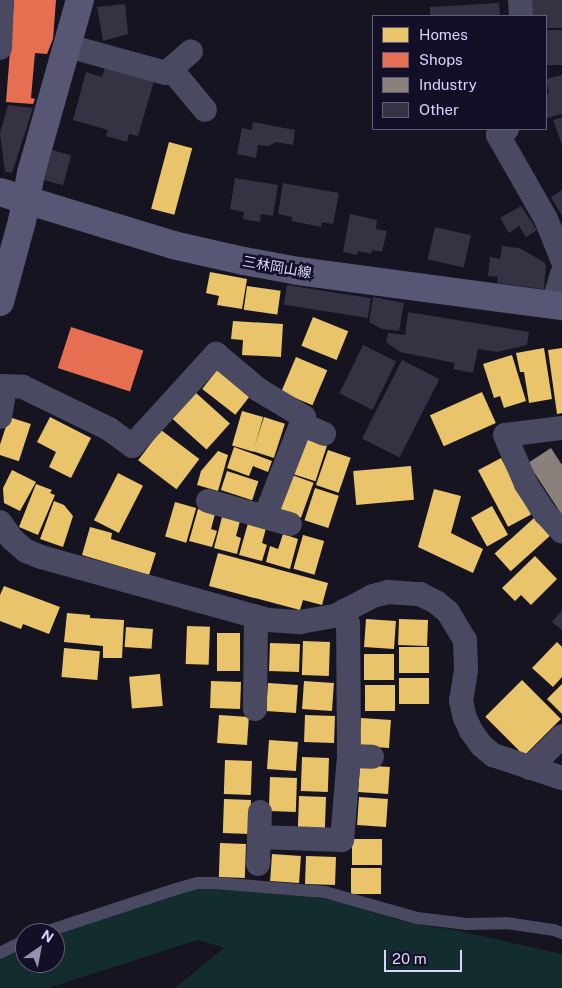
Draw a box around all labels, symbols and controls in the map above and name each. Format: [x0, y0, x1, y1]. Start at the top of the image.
legend [372, 15, 547, 130]
text: Homes [419, 26, 468, 43]
text: Shops [419, 51, 463, 68]
text: Industry [419, 76, 477, 93]
text: Other [419, 101, 459, 118]
street label: 三林岡山線 [241, 253, 313, 281]
north arrow [15, 923, 65, 973]
text: N [39, 927, 57, 946]
scale bar [387, 940, 464, 972]
text: 20 m [392, 950, 427, 967]

